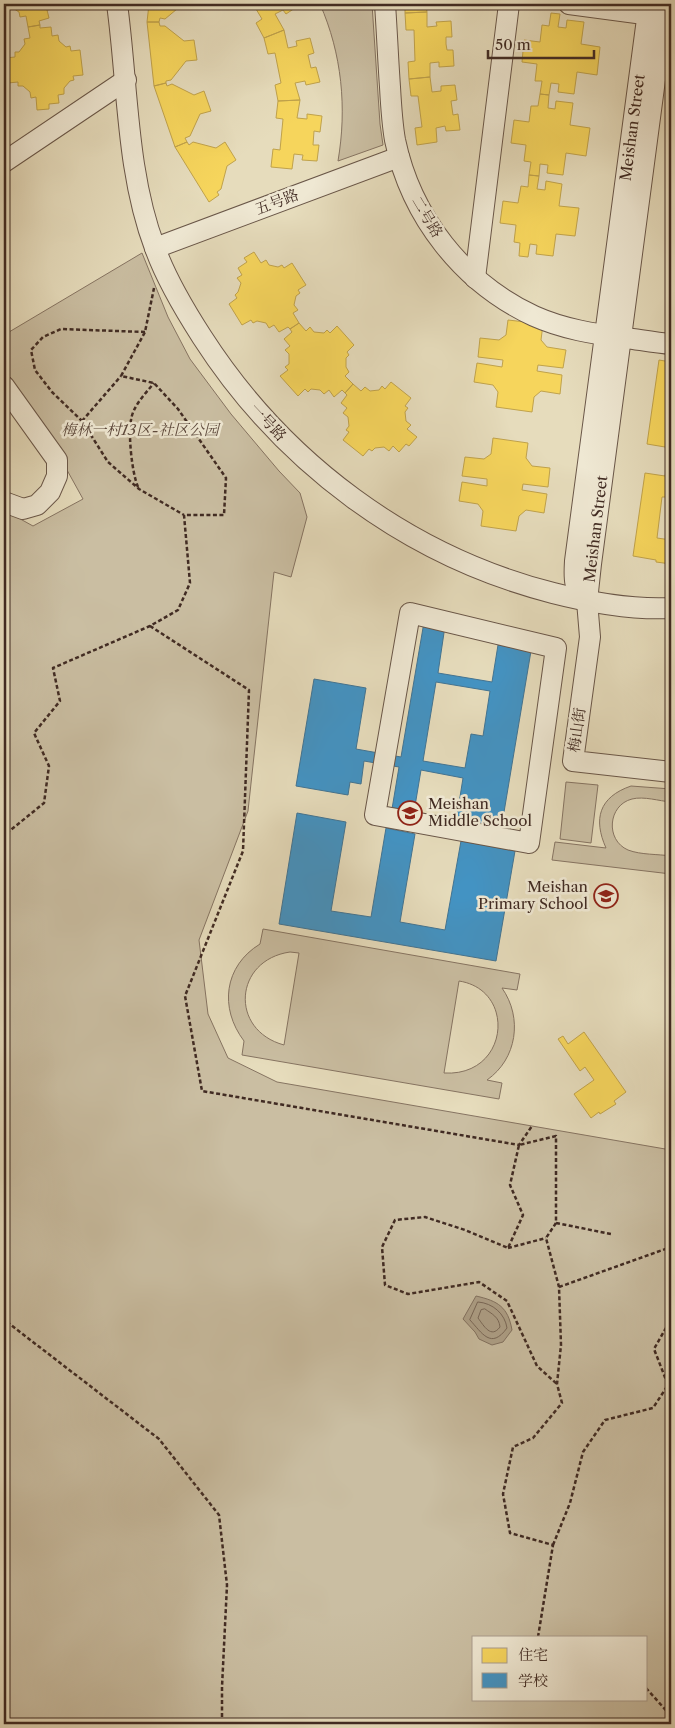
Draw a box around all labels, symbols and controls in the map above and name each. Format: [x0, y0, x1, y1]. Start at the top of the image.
scale bar [488, 28, 594, 60]
text: 50 m [495, 35, 531, 54]
street label: Meishan Street [616, 72, 649, 182]
street label: 五号路 [252, 185, 301, 218]
street label: 二号路 [408, 193, 447, 241]
street label: 一号路 [246, 399, 291, 445]
park label: 梅林一村13区-社区公园 [61, 420, 221, 439]
street label: Meishan Street [580, 474, 612, 583]
street label: 梅山街 [564, 706, 589, 754]
place label: Meishan Middle School [428, 794, 532, 830]
school or university icon: Meishan Middle School [397, 800, 423, 826]
place label: Meishan Primary School [478, 877, 589, 913]
school or university icon: Meishan Primary School [593, 883, 619, 909]
legend [472, 1636, 648, 1700]
text: 住宅 [518, 1645, 548, 1664]
text: 学校 [518, 1671, 548, 1690]

